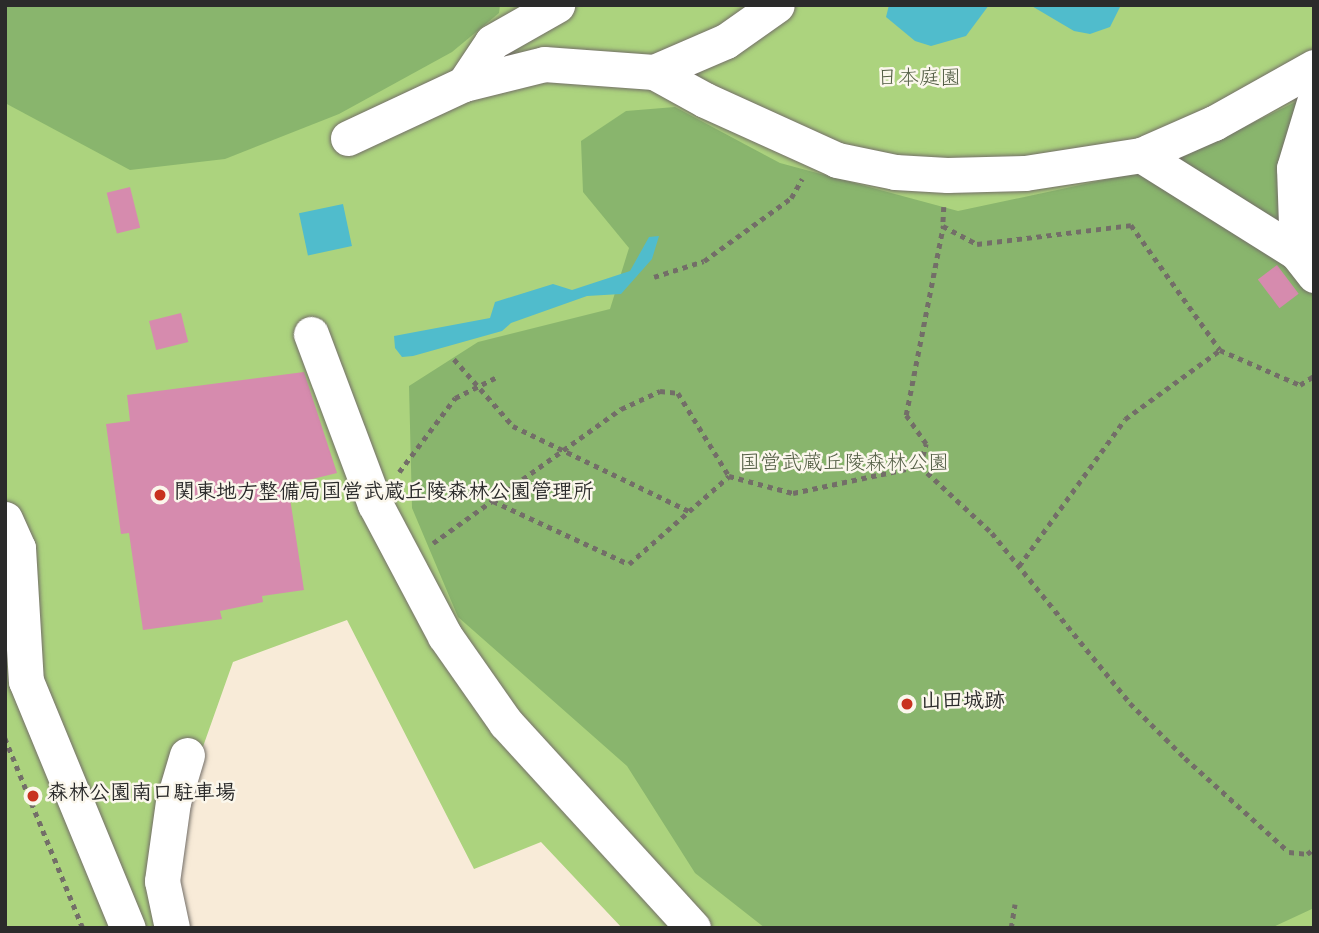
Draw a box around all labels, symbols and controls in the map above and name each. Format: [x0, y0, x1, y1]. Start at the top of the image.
park label: 日本庭園 [877, 68, 961, 94]
park label: 国営武蔵丘陵森林公園 [739, 453, 949, 479]
place label: 関東地方整備局国営武蔵丘陵森林公園管理所 [174, 482, 594, 508]
marker: 関東地方整備局国営武蔵丘陵森林公園管理所 [152, 487, 168, 503]
place label: 山田城跡 [921, 691, 1005, 717]
marker: 山田城跡 [899, 696, 915, 712]
place label: 森林公園南口駐車場 [47, 783, 236, 809]
marker: 森林公園南口駐車場 [25, 788, 41, 804]

